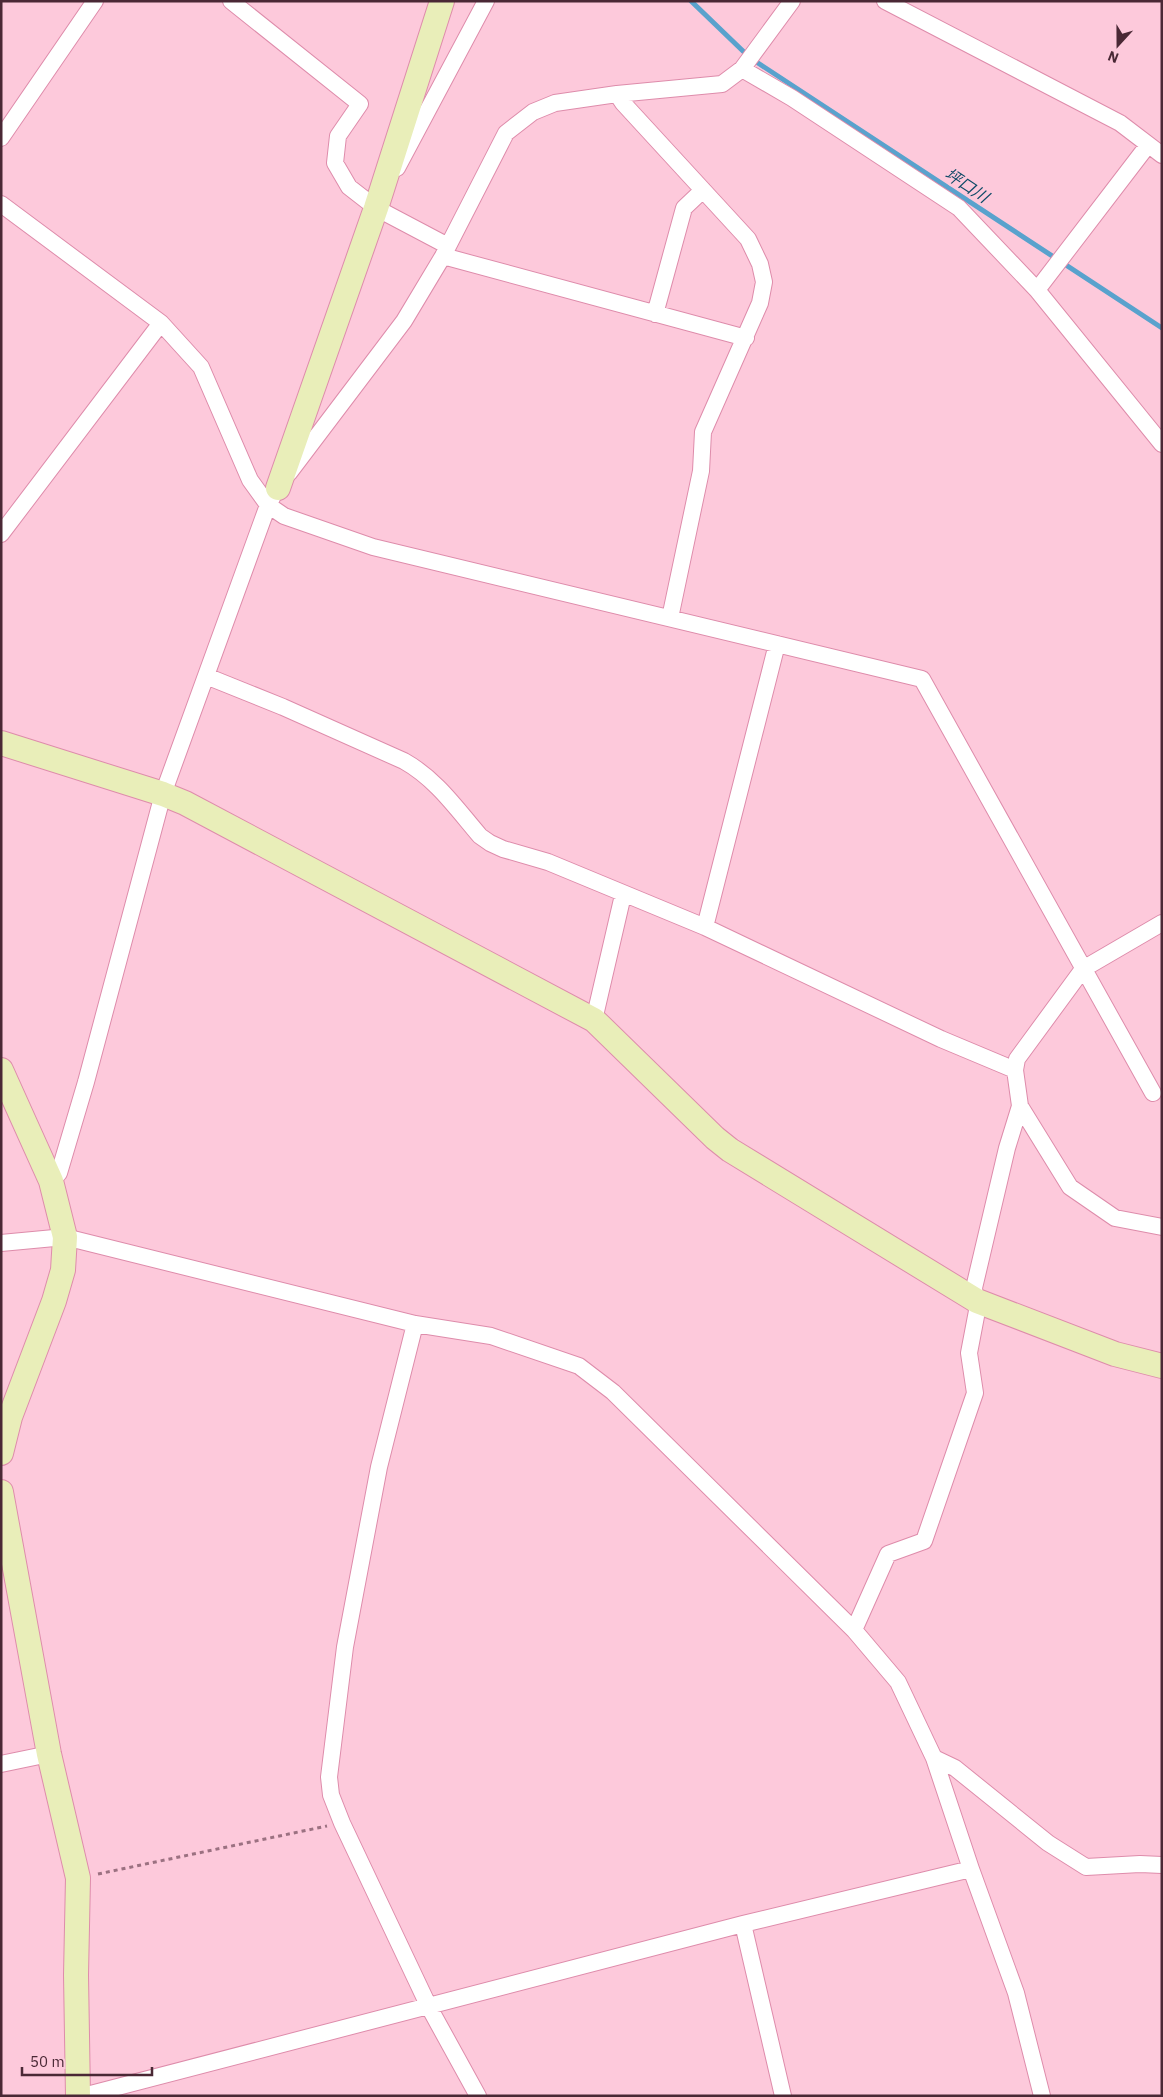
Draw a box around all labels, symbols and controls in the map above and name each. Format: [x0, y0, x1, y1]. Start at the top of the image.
north arrow [1093, 20, 1143, 70]
text: N [1105, 47, 1121, 67]
water label: 坪口川 [941, 164, 994, 208]
scale bar [22, 2044, 152, 2076]
text: 50 m [30, 2052, 65, 2071]

